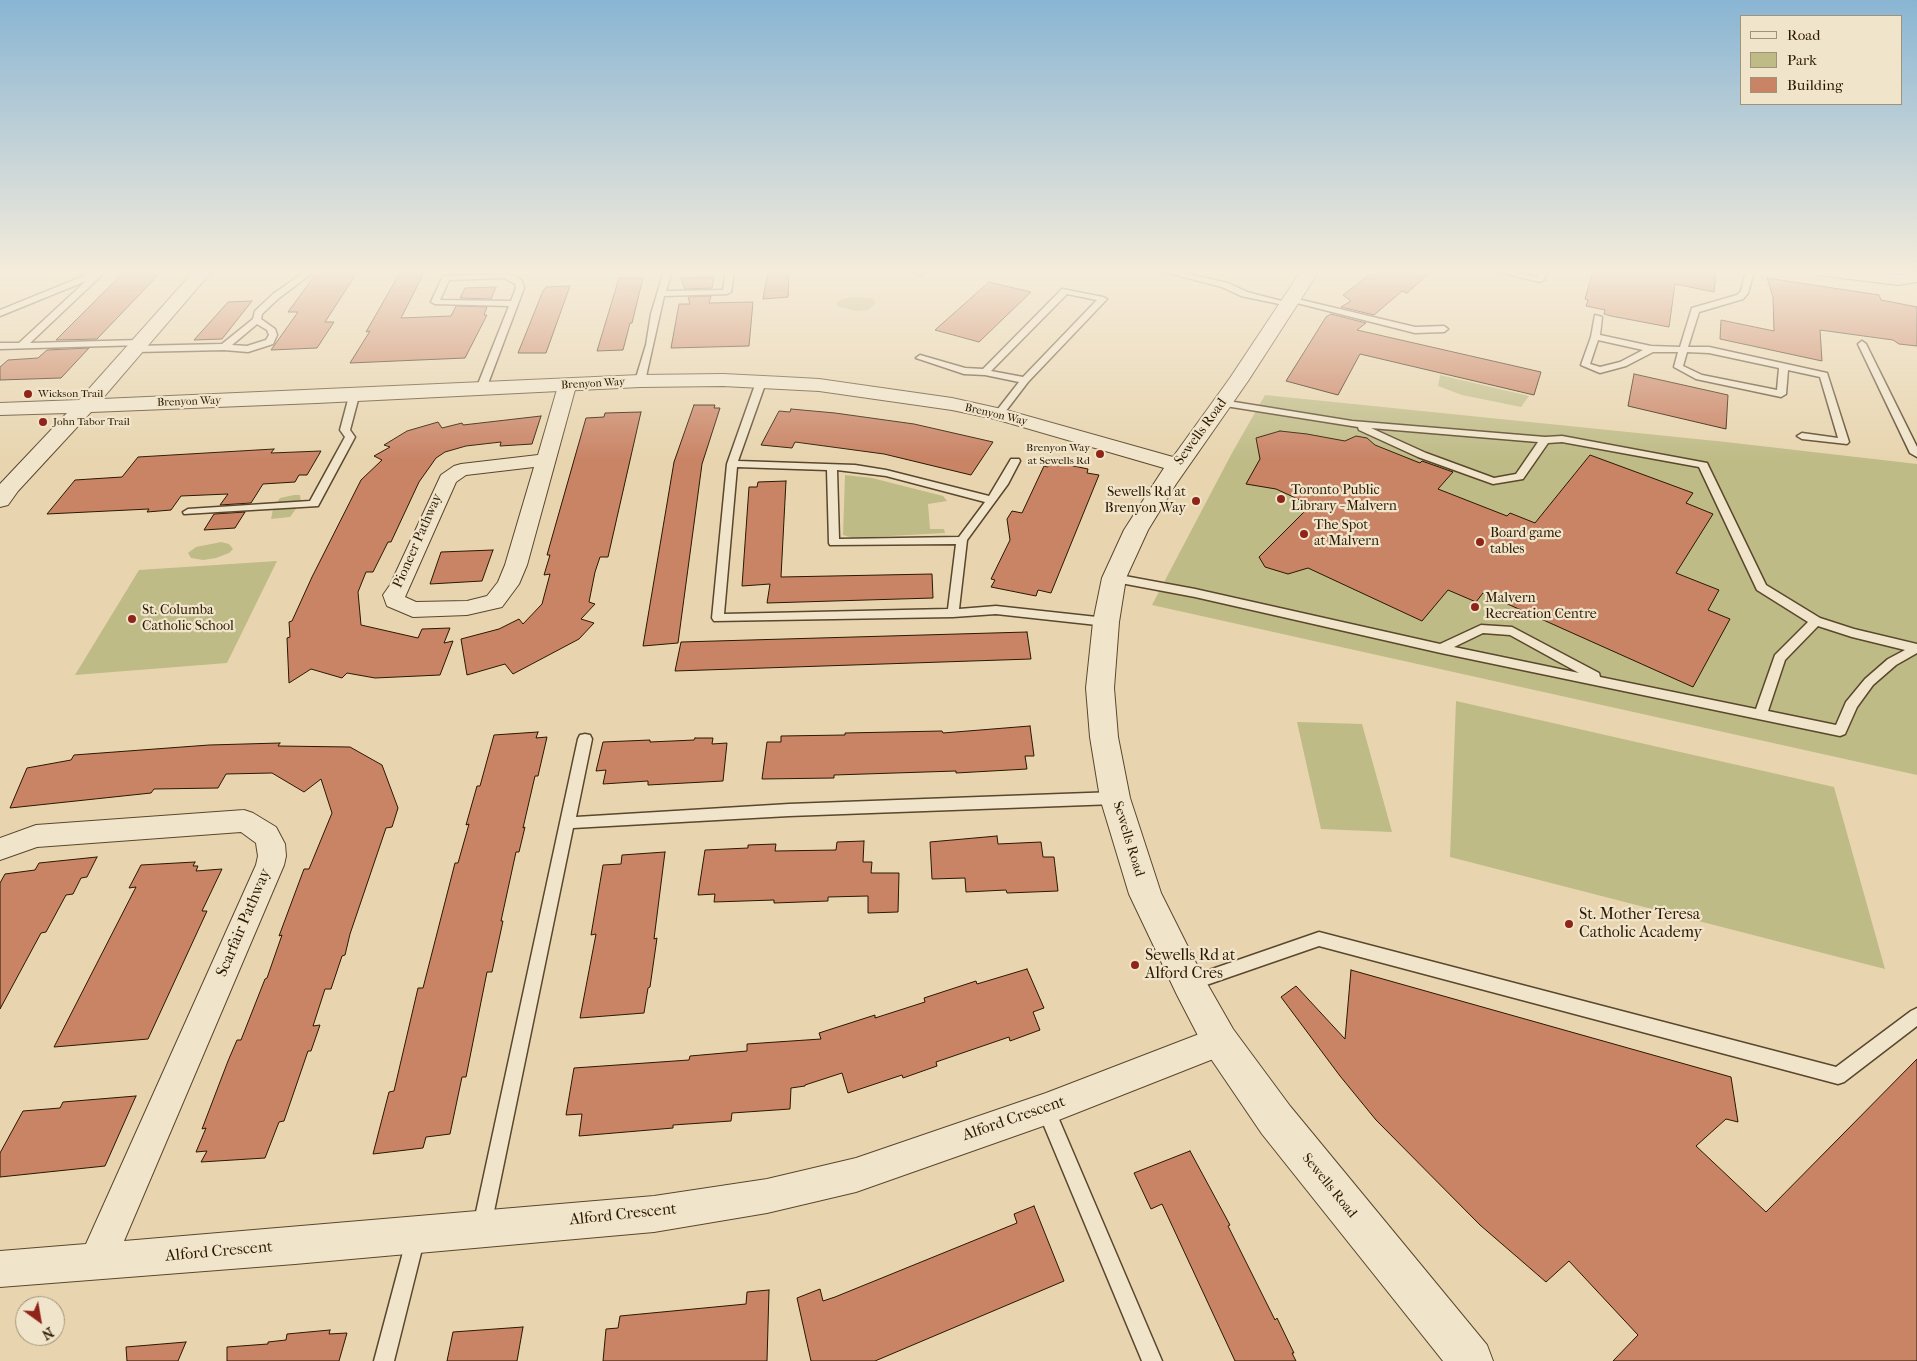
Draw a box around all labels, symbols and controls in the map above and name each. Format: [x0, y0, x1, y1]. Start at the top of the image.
legend [1740, 15, 1902, 105]
text: Road [1787, 26, 1820, 44]
text: Park [1787, 51, 1817, 69]
text: Building [1787, 76, 1843, 94]
street label: Brenyon Way [561, 376, 625, 392]
place label: Wickson Trail [38, 387, 103, 401]
marker: Wickson Trail [22, 388, 34, 400]
street label: Brenyon Way [157, 394, 221, 410]
street label: Sewells Road [1171, 395, 1231, 469]
street label: Brenyon Way [963, 401, 1029, 429]
place label: John Tabor Trail [53, 415, 130, 429]
marker: John Tabor Trail [37, 416, 49, 428]
place label: Brenyon Way at Sewells Rd [1026, 441, 1090, 467]
marker: Brenyon Way at Sewells Rd [1094, 448, 1106, 460]
place label: Toronto Public Library - Malvern [1291, 483, 1397, 516]
place label: Sewells Rd at Brenyon Way [1105, 485, 1186, 518]
street label: Pioneer Pathway [390, 491, 446, 591]
marker: Toronto Public Library - Malvern [1275, 493, 1287, 505]
marker: Sewells Rd at Brenyon Way [1190, 495, 1202, 507]
place label: The Spot at Malvern [1314, 518, 1379, 550]
place label: Board game tables [1490, 526, 1562, 558]
marker: The Spot at Malvern [1298, 528, 1310, 540]
marker: Board game tables [1474, 536, 1486, 548]
place label: Malvern Recreation Centre [1485, 591, 1597, 624]
marker: Malvern Recreation Centre [1469, 601, 1481, 613]
place label: St. Columba Catholic School [142, 603, 234, 636]
marker: St. Columba Catholic School [126, 613, 138, 625]
street label: Sewells Road [1109, 799, 1147, 879]
street label: Scarfair Pathway [213, 866, 275, 980]
place label: St. Mother Teresa Catholic Academy [1579, 905, 1702, 943]
marker: St. Mother Teresa Catholic Academy [1563, 918, 1575, 930]
place label: Sewells Rd at Alford Cres [1145, 946, 1235, 984]
marker: Sewells Rd at Alford Cres [1129, 959, 1141, 971]
street label: Alford Crescent [960, 1092, 1068, 1146]
street label: Sewells Road [1298, 1150, 1360, 1222]
street label: Alford Crescent [568, 1200, 678, 1230]
street label: Alford Crescent [165, 1238, 273, 1266]
north arrow [15, 1296, 65, 1346]
text: N [39, 1323, 57, 1343]

